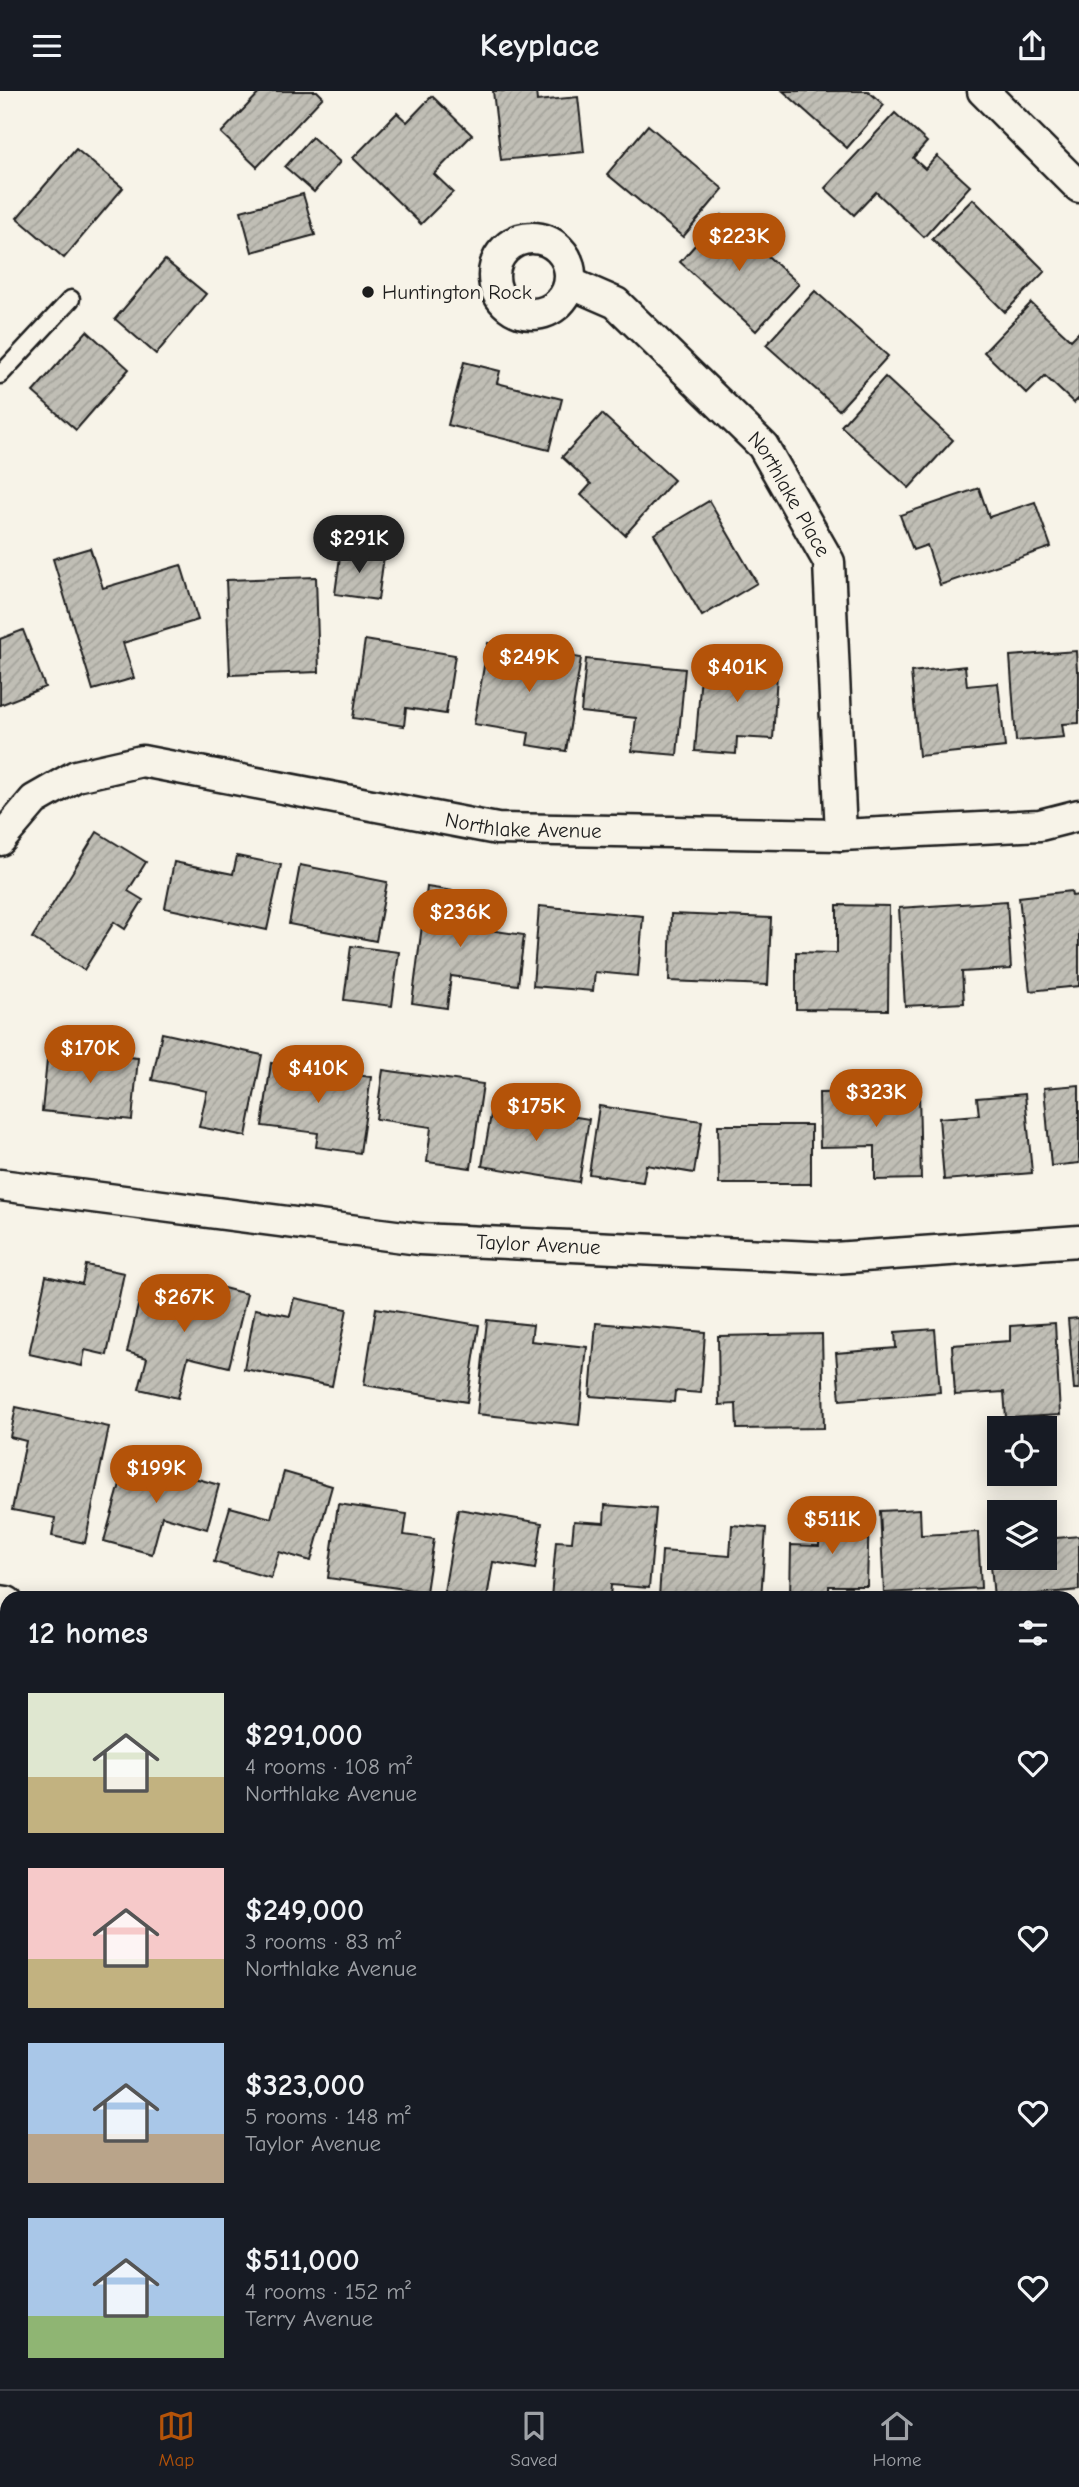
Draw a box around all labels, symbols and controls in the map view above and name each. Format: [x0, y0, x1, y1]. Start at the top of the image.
icon: menu [28, 27, 66, 65]
text: Keyplace [480, 27, 599, 64]
icon: share [1013, 27, 1051, 65]
pin: $223K [690, 213, 788, 273]
text: $223K [708, 222, 770, 249]
place label: Huntington Rock [382, 280, 532, 304]
marker: Huntington Rock [360, 284, 376, 300]
street label: Northlake Place [743, 426, 835, 561]
pin: $291K [310, 515, 408, 575]
text: $291K [329, 524, 389, 551]
pin: $249K [480, 635, 578, 694]
text: $249K [499, 643, 559, 670]
pin: $401K [688, 645, 786, 704]
text: $401K [707, 653, 767, 680]
street label: Northlake Avenue [443, 807, 602, 843]
pin: $236K [411, 889, 509, 949]
text: $236K [429, 898, 491, 925]
pin: $170K [41, 1025, 139, 1085]
text: $170K [60, 1034, 120, 1061]
pin: $410K [269, 1045, 367, 1105]
text: $410K [288, 1054, 348, 1081]
pin: $323K [827, 1069, 925, 1129]
text: $323K [846, 1078, 906, 1105]
pin: $175K [487, 1083, 585, 1143]
text: $175K [507, 1092, 565, 1119]
street label: Taylor Avenue [476, 1230, 601, 1259]
pin: $267K [135, 1275, 233, 1334]
text: $267K [154, 1283, 214, 1310]
map controls [987, 1416, 1057, 1570]
button: locate [987, 1416, 1057, 1486]
pin: $199K [107, 1445, 205, 1505]
text: $199K [126, 1454, 186, 1481]
pin: $511K [783, 1497, 881, 1556]
button: layers [987, 1500, 1057, 1570]
text: $511K [803, 1505, 861, 1532]
icon: filters [1014, 1614, 1052, 1652]
text: 12 homes [28, 1616, 148, 1651]
text: $291,000 [245, 1718, 363, 1753]
icon: home [84, 1721, 168, 1805]
icon: heart [1014, 1744, 1052, 1782]
text: 4 rooms · 108 m² [245, 1753, 412, 1780]
text: Northlake Avenue [245, 1780, 417, 1807]
text: $249,000 [245, 1893, 364, 1928]
icon: home [84, 1896, 168, 1980]
icon: heart [1014, 1919, 1052, 1957]
text: 3 rooms · 83 m² [245, 1928, 401, 1955]
text: Northlake Avenue [245, 1955, 417, 1982]
text: $323,000 [245, 2068, 365, 2103]
icon: home [84, 2071, 168, 2155]
icon: heart [1014, 2094, 1052, 2132]
text: 5 rooms · 148 m² [245, 2103, 411, 2130]
text: Taylor Avenue [245, 2130, 381, 2157]
text: $511,000 [245, 2243, 360, 2278]
icon: home [84, 2246, 168, 2330]
icon: heart [1014, 2269, 1052, 2307]
text: 4 rooms · 152 m² [245, 2278, 411, 2305]
text: Terry Avenue [245, 2305, 373, 2332]
tab: Map [157, 2407, 195, 2471]
tab: Saved [510, 2407, 558, 2471]
tab: Home [873, 2407, 922, 2471]

